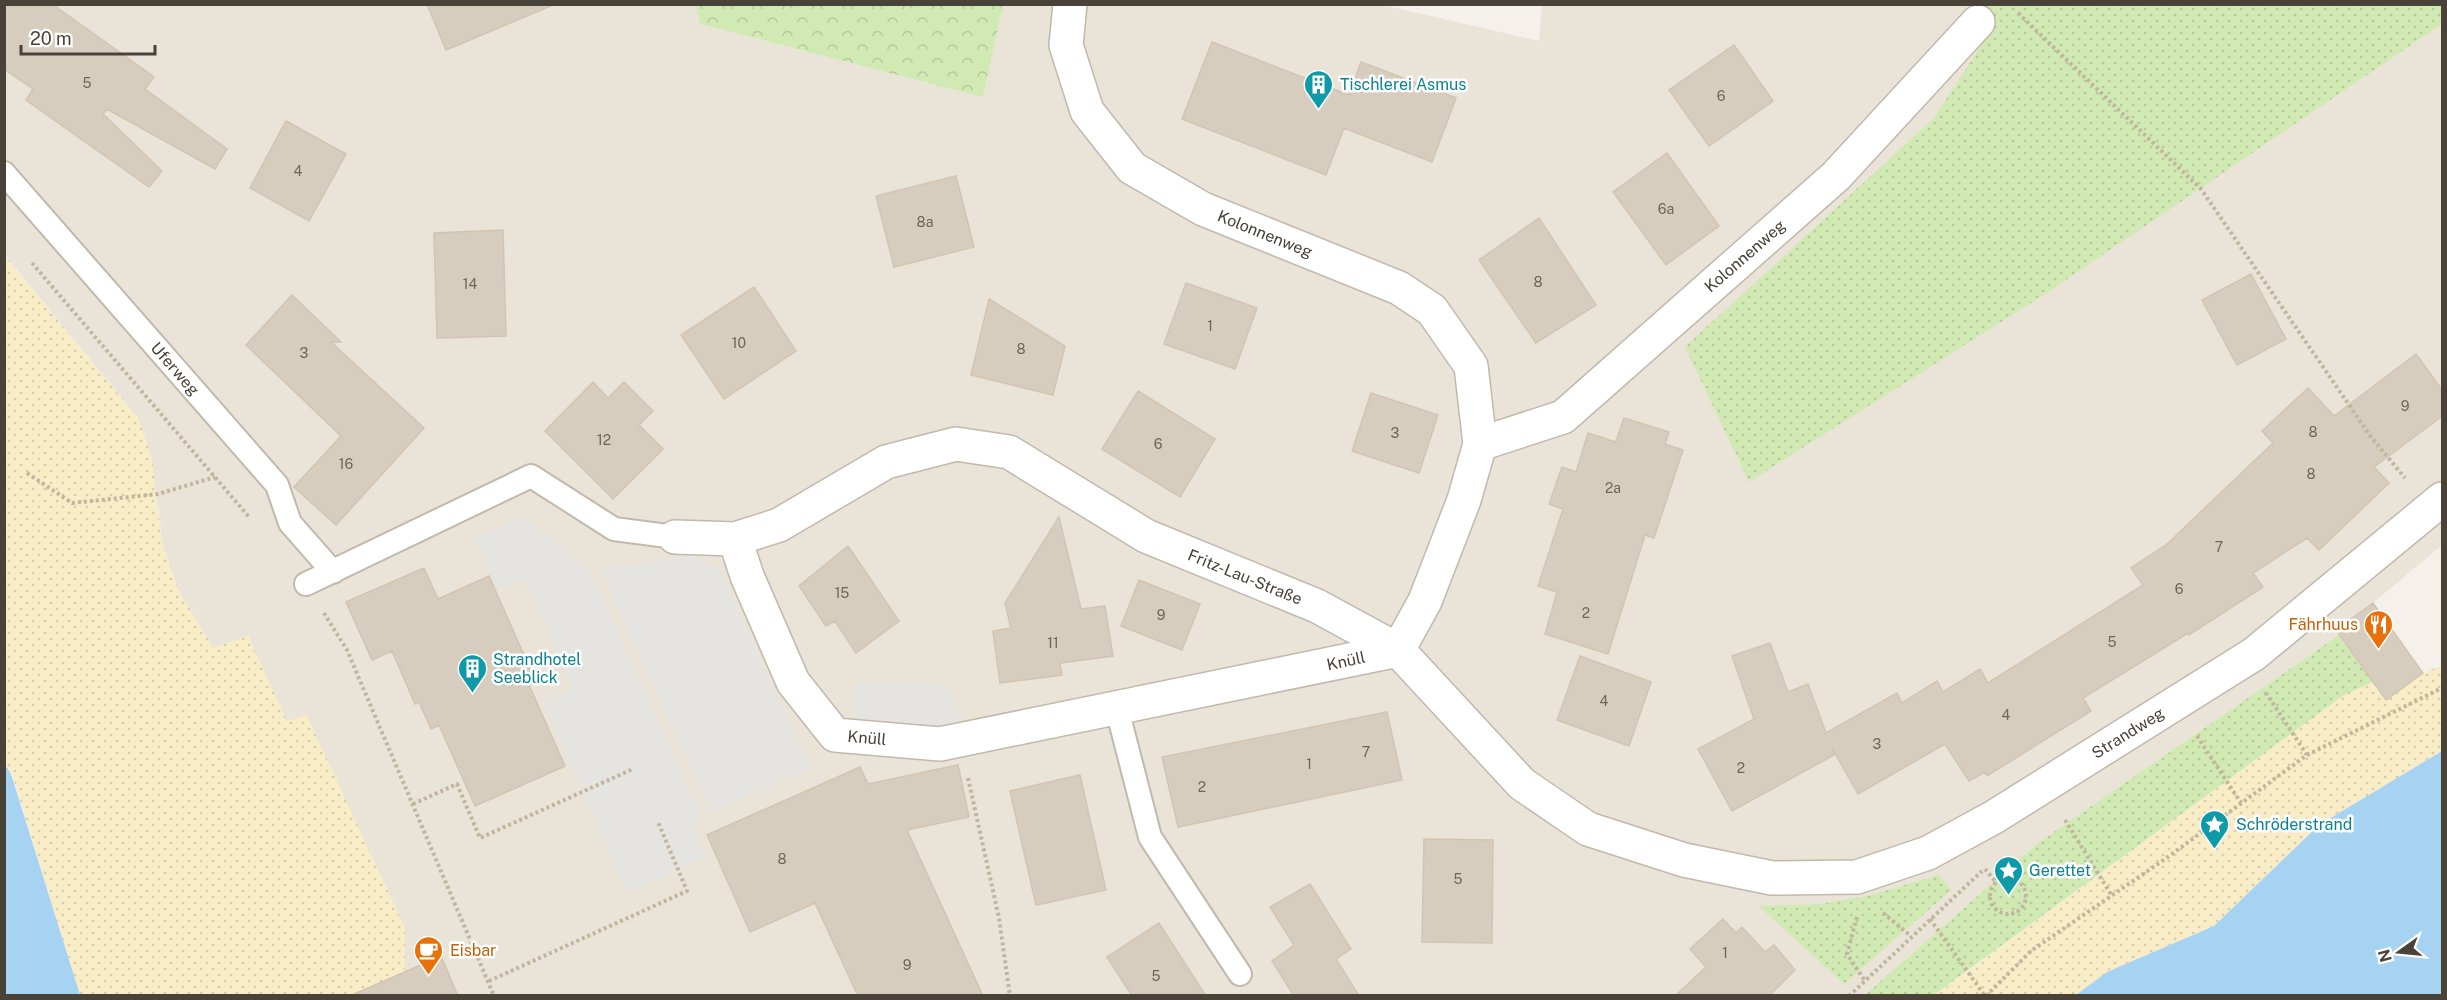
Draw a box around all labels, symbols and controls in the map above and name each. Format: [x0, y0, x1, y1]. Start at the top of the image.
scale bar [21, 18, 154, 56]
text: 20 m [30, 28, 72, 49]
building icon: Tischlerei Asmus [1303, 68, 1335, 110]
house number: 5 [83, 75, 92, 91]
place label: Tischlerei Asmus [1340, 75, 1466, 94]
house number: 6 [1717, 88, 1726, 104]
house number: 4 [294, 163, 303, 179]
house number: 6a [1658, 201, 1674, 217]
street label: Kolonnenweg [1215, 206, 1315, 262]
house number: 8a [917, 214, 933, 230]
street label: Kolonnenweg [1701, 216, 1789, 296]
house number: 8 [1533, 274, 1543, 290]
house number: 14 [463, 276, 477, 292]
house number: 1 [1207, 318, 1213, 334]
house number: 10 [732, 335, 746, 351]
street label: Uferweg [147, 339, 203, 400]
house number: 8 [1016, 341, 1026, 357]
house number: 3 [300, 345, 309, 361]
house number: 9 [2401, 398, 2410, 414]
house number: 8 [2308, 424, 2318, 440]
house number: 3 [1391, 425, 1400, 441]
house number: 12 [597, 432, 611, 448]
house number: 6 [1154, 436, 1163, 452]
house number: 16 [339, 456, 353, 472]
house number: 8 [2306, 466, 2316, 482]
house number: 2a [1605, 480, 1621, 496]
house number: 7 [2215, 539, 2223, 555]
street label: Fritz-Lau-Straße [1185, 545, 1305, 609]
house number: 6 [2175, 581, 2184, 597]
house number: 15 [835, 585, 849, 601]
house number: 2 [1582, 605, 1590, 621]
house number: 9 [1157, 607, 1166, 623]
restaurant icon: Fährhuus [2363, 608, 2395, 650]
place label: Fährhuus [2288, 615, 2358, 634]
house number: 5 [2108, 634, 2117, 650]
house number: 11 [1047, 635, 1059, 651]
street label: Knüll [1325, 648, 1367, 674]
place label: Strandhotel Seeblick [493, 650, 581, 687]
building icon: Strandhotel Seeblick [456, 652, 488, 694]
house number: 4 [1600, 693, 1609, 709]
street label: Strandweg [2088, 703, 2168, 763]
house number: 4 [2002, 707, 2011, 723]
street label: Knüll [847, 727, 887, 749]
house number: 3 [1873, 736, 1882, 752]
house number: 7 [1362, 744, 1370, 760]
house number: 1 [1306, 756, 1312, 772]
house number: 2 [1737, 760, 1745, 776]
house number: 2 [1198, 779, 1206, 795]
place icon: Schröderstrand [2199, 808, 2231, 850]
place label: Schröderstrand [2236, 815, 2352, 834]
house number: 8 [777, 851, 787, 867]
place icon: Gerettet [1992, 854, 2024, 896]
place label: Gerettet [2029, 861, 2091, 880]
house number: 5 [1454, 871, 1463, 887]
north arrow [2369, 922, 2429, 982]
cafe icon: Eisbar [413, 934, 445, 976]
place label: Eisbar [450, 941, 496, 960]
house number: 1 [1722, 945, 1728, 961]
text: N [2374, 947, 2396, 964]
house number: 9 [903, 957, 912, 973]
house number: 5 [1152, 968, 1161, 984]

